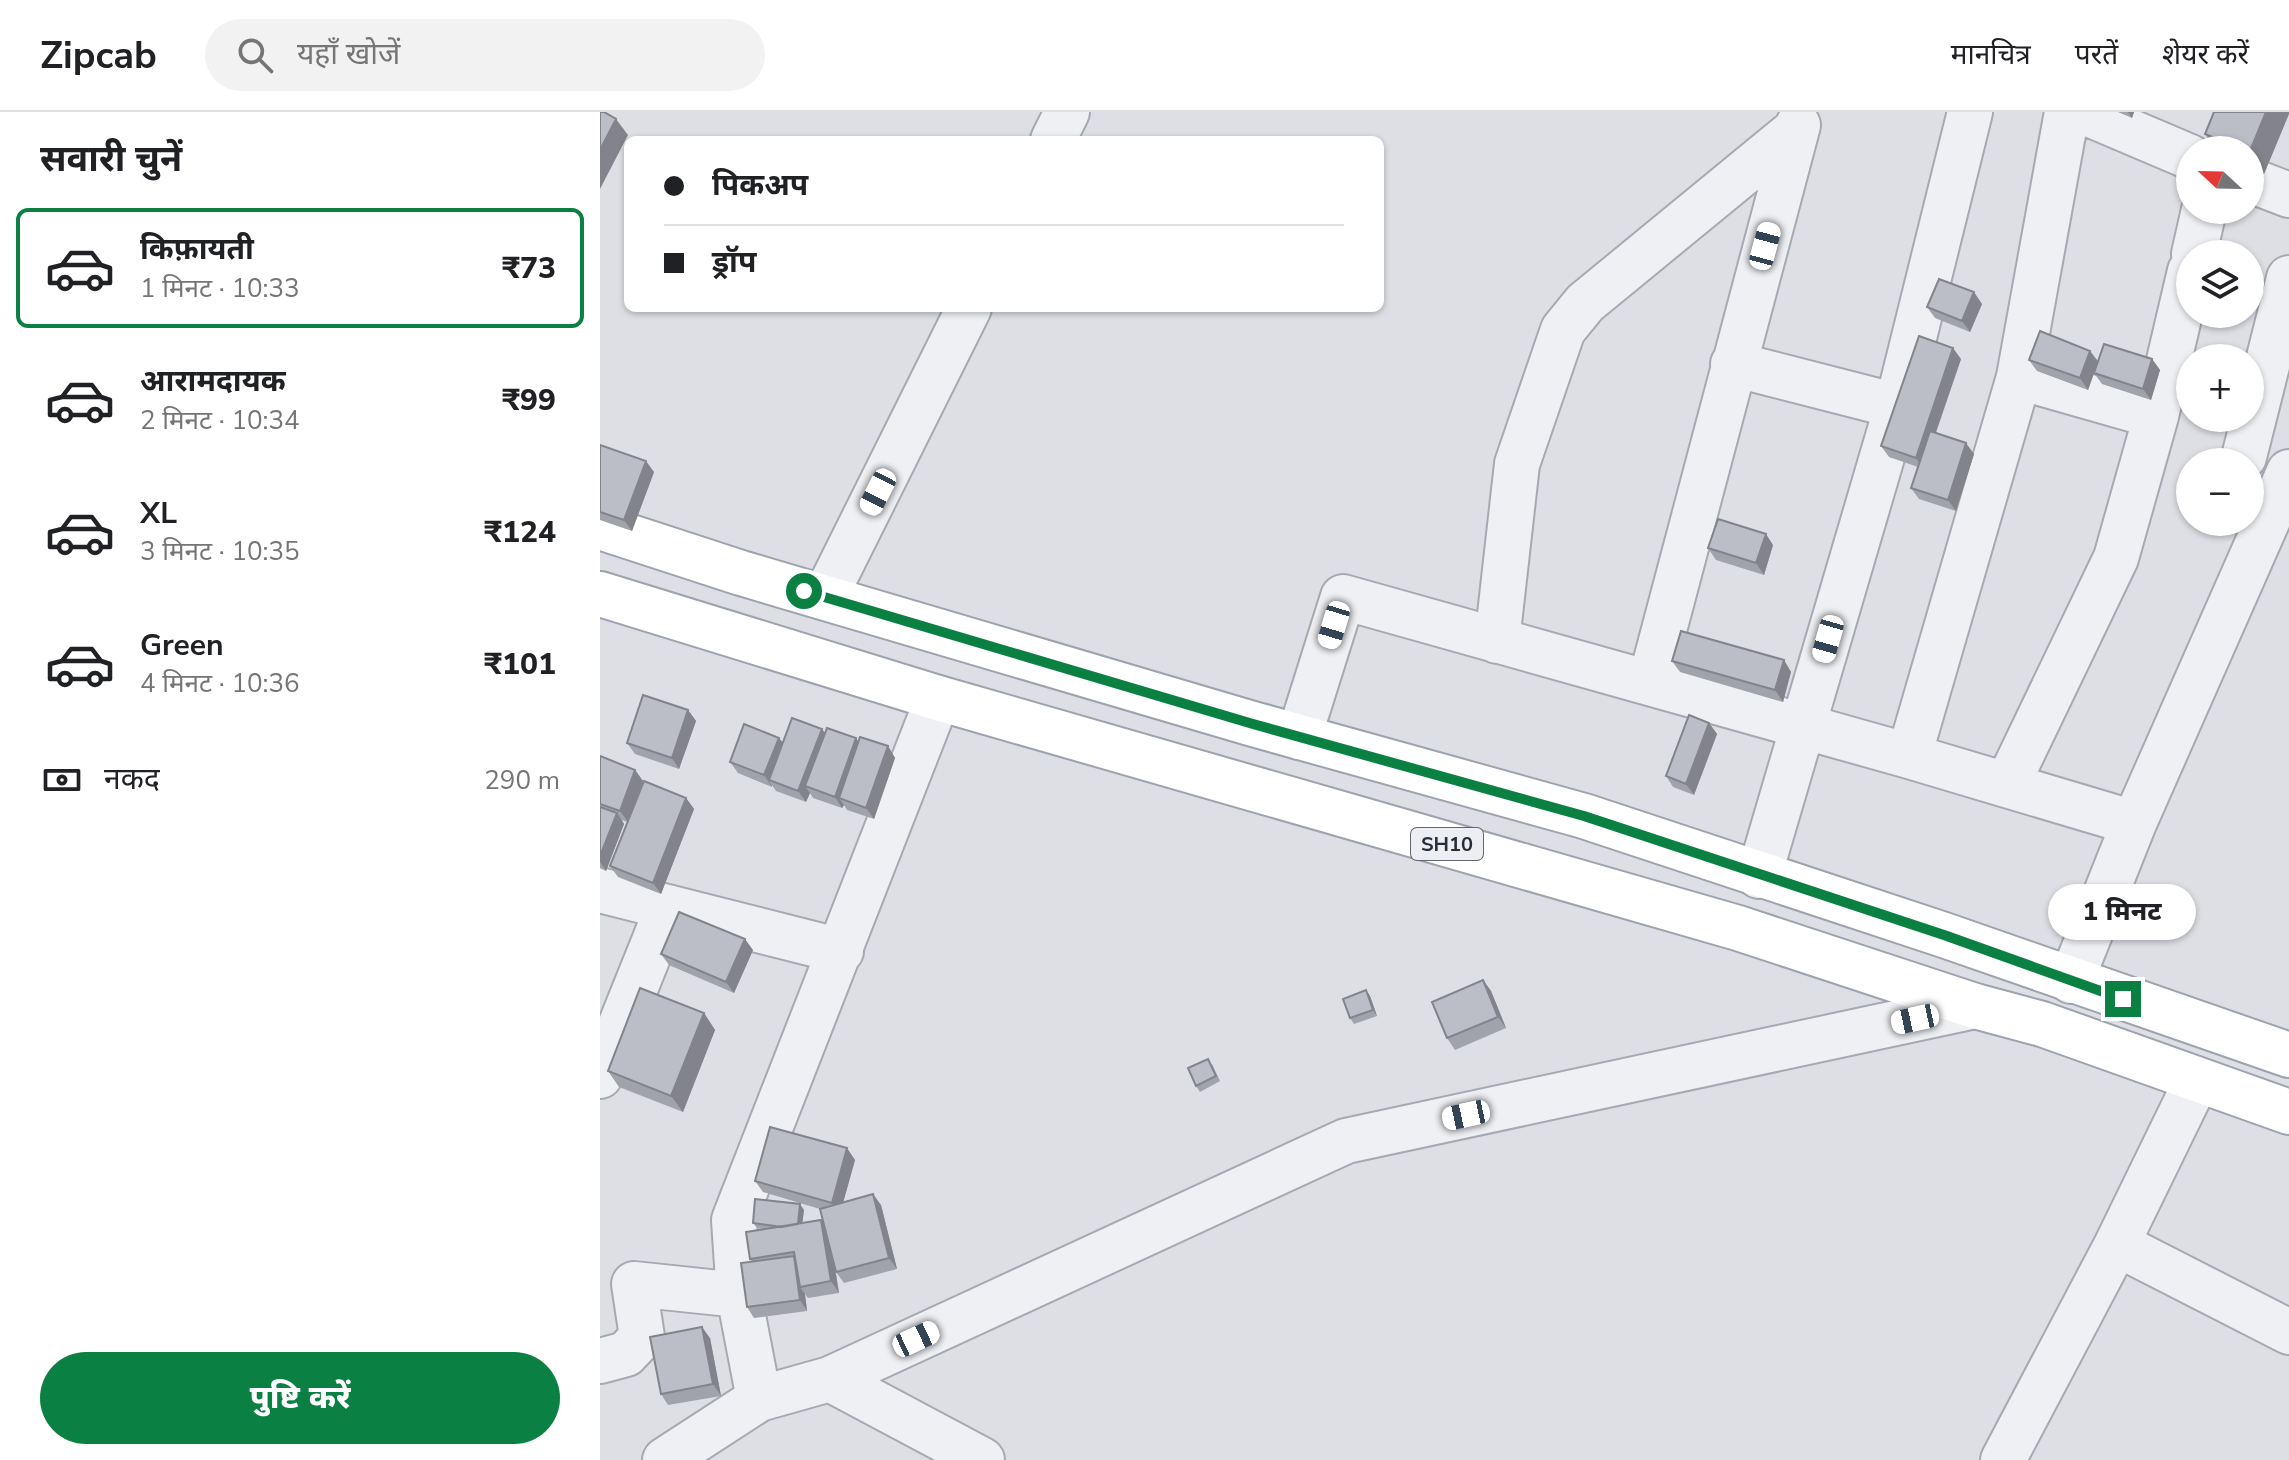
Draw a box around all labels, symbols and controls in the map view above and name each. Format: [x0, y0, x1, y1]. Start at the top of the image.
search box [205, 19, 765, 91]
text: Zipcab [40, 30, 157, 81]
icon: search [233, 33, 277, 77]
text: यहाँ खोजें [297, 34, 400, 75]
text: मानचित्र [1951, 36, 2031, 74]
text: परतें [2075, 36, 2118, 74]
text: शेयर करें [2162, 36, 2249, 74]
text: सवारी चुनें [40, 135, 182, 184]
north arrow [2176, 136, 2264, 224]
map controls [2176, 136, 2264, 536]
text: पिकअप [712, 165, 808, 206]
car [1747, 220, 1783, 272]
text: किफ़ायती [140, 229, 254, 270]
icon: car [44, 232, 116, 304]
button: layers [2176, 240, 2264, 328]
text: ड्रॉप [712, 242, 756, 283]
text: ₹73 [502, 248, 556, 289]
text: 1 मिनट · 10:33 [140, 271, 300, 306]
button: + [2176, 344, 2264, 432]
text: आरामदायक [140, 361, 286, 402]
icon: car [44, 364, 116, 436]
text: ₹99 [502, 380, 556, 421]
text: 2 मिनट · 10:34 [140, 403, 300, 438]
button: − [2176, 448, 2264, 536]
car [856, 465, 900, 519]
text: XL [140, 493, 177, 534]
icon: car [44, 496, 116, 568]
text: ₹124 [484, 512, 556, 553]
text: 3 मिनट · 10:35 [140, 534, 300, 569]
route start [786, 573, 822, 609]
car [1316, 599, 1352, 651]
car [1810, 613, 1846, 665]
text: Green [140, 625, 224, 666]
icon: car [44, 628, 116, 700]
text: ₹101 [484, 644, 556, 685]
text: 4 मिनट · 10:36 [140, 666, 300, 701]
icon: cash [40, 758, 84, 802]
text: नकद [104, 759, 160, 800]
text: 290 m [484, 763, 560, 798]
road number: SH10 [1411, 828, 1483, 860]
callout: 1 मिनट [2049, 883, 2197, 939]
text: 1 मिनट [2083, 894, 2161, 929]
route end [2105, 981, 2141, 1017]
car [1889, 1002, 1941, 1036]
car [1440, 1098, 1492, 1132]
car [889, 1318, 943, 1360]
button: पुष्टि करें [40, 1352, 560, 1444]

